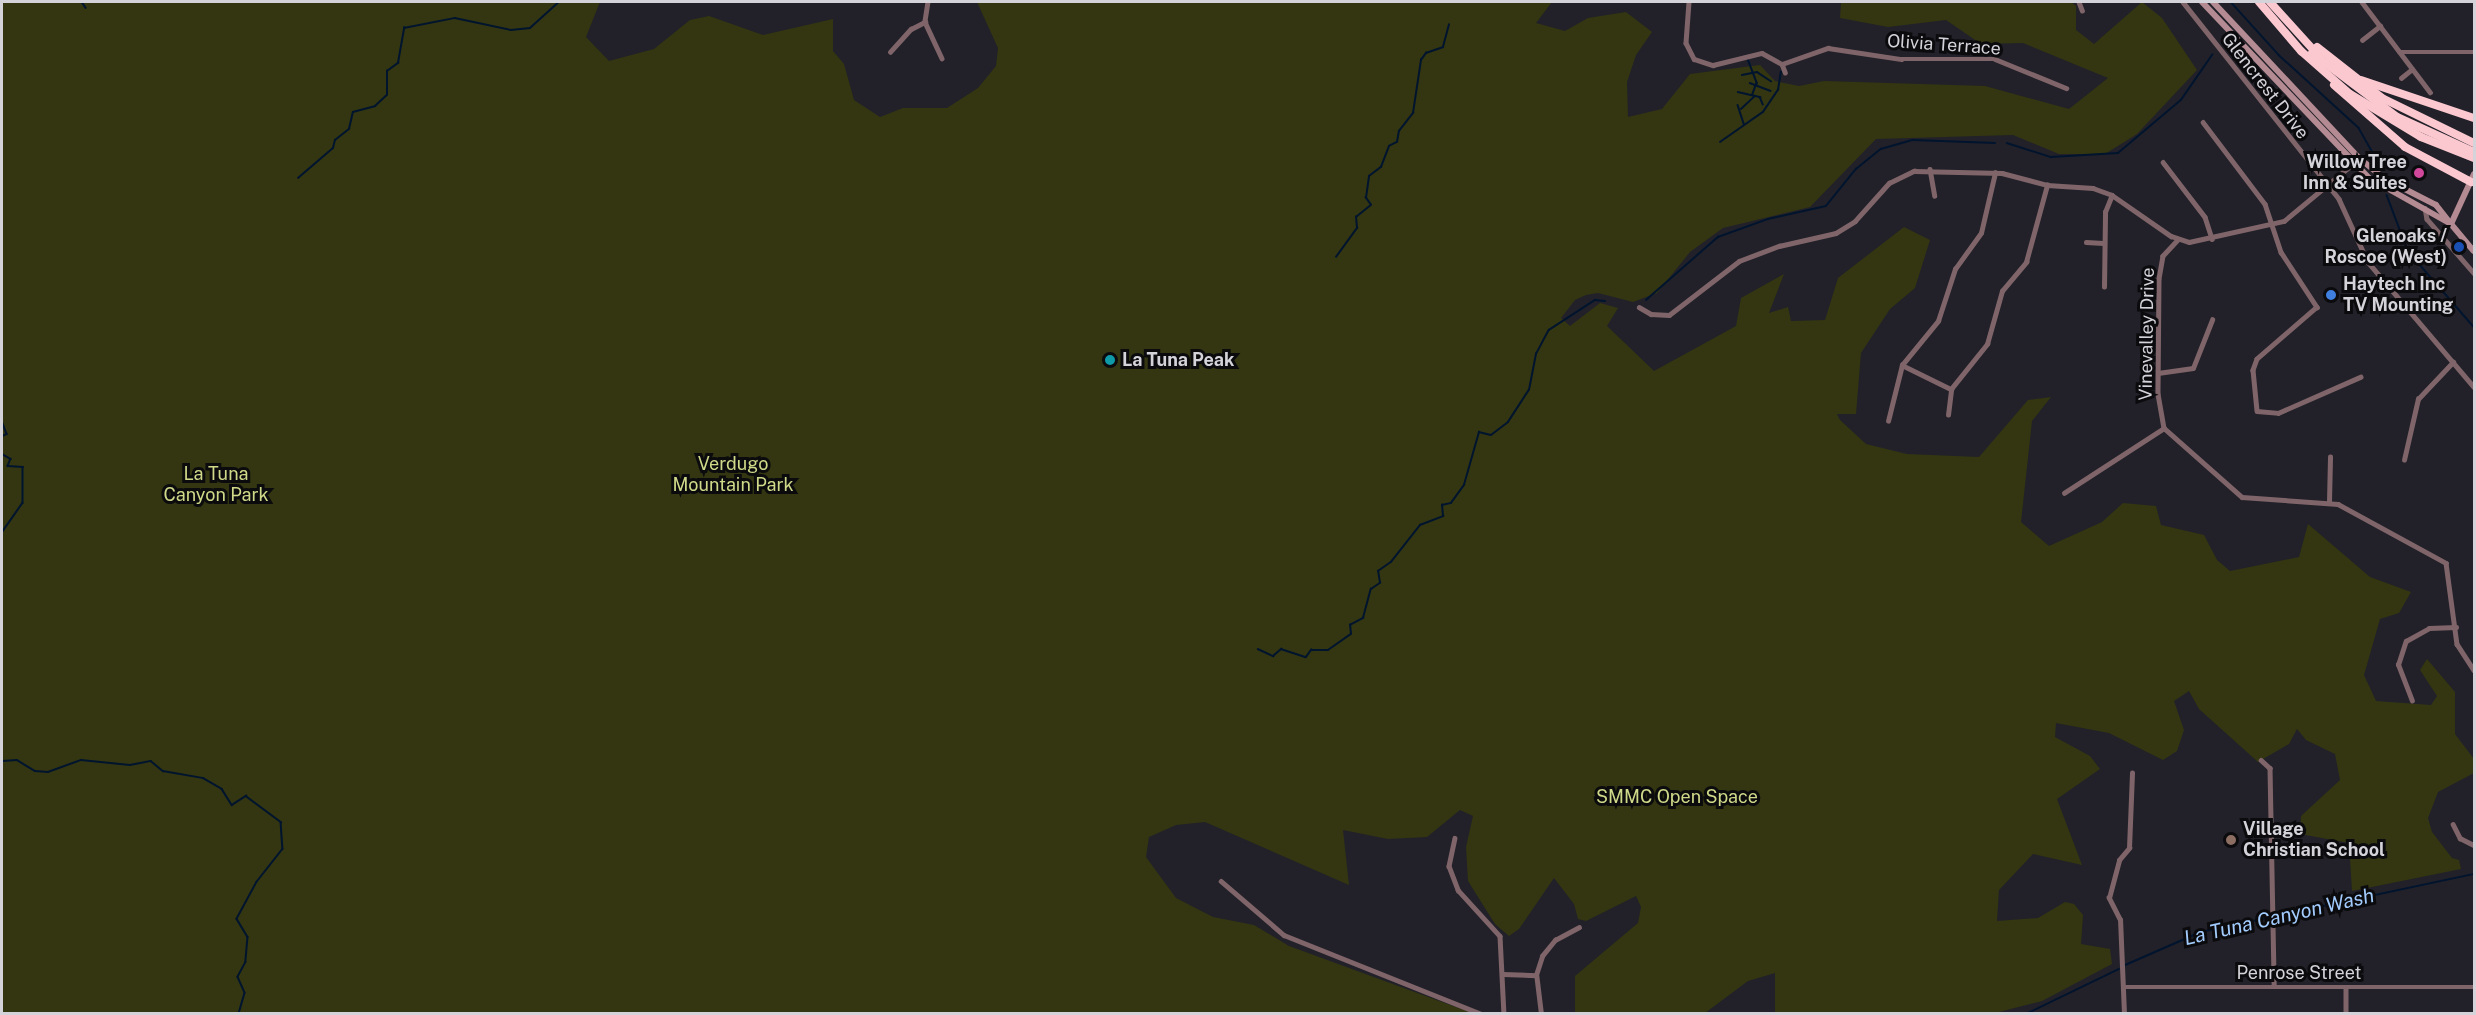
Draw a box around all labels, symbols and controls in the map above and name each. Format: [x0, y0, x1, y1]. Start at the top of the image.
street label: Glencrest Drive [2217, 29, 2313, 143]
street label: Olivia Terrace [1886, 30, 2002, 60]
place label: Willow Tree Inn & Suites [2303, 152, 2407, 195]
marker: Willow Tree Inn & Suites [2412, 166, 2426, 180]
place label: Glenoaks / Roscoe (West) [2324, 226, 2447, 268]
marker: Glenoaks / Roscoe (West) [2452, 240, 2466, 254]
street label: Vinevalley Drive [2135, 267, 2159, 401]
place label: Haytech Inc TV Mounting [2343, 274, 2453, 316]
marker: Haytech Inc TV Mounting [2324, 288, 2338, 302]
place label: La Tuna Peak [1122, 349, 1235, 371]
marker: La Tuna Peak [1103, 353, 1117, 367]
park label: Verdugo Mountain Park [672, 454, 794, 496]
park label: La Tuna Canyon Park [163, 464, 269, 506]
park label: SMMC Open Space [1596, 786, 1758, 808]
place label: Village Christian School [2243, 819, 2385, 862]
marker: Village Christian School [2224, 833, 2238, 847]
water label: La Tuna Canyon Wash [2181, 883, 2377, 951]
street label: Penrose Street [2236, 962, 2362, 984]

